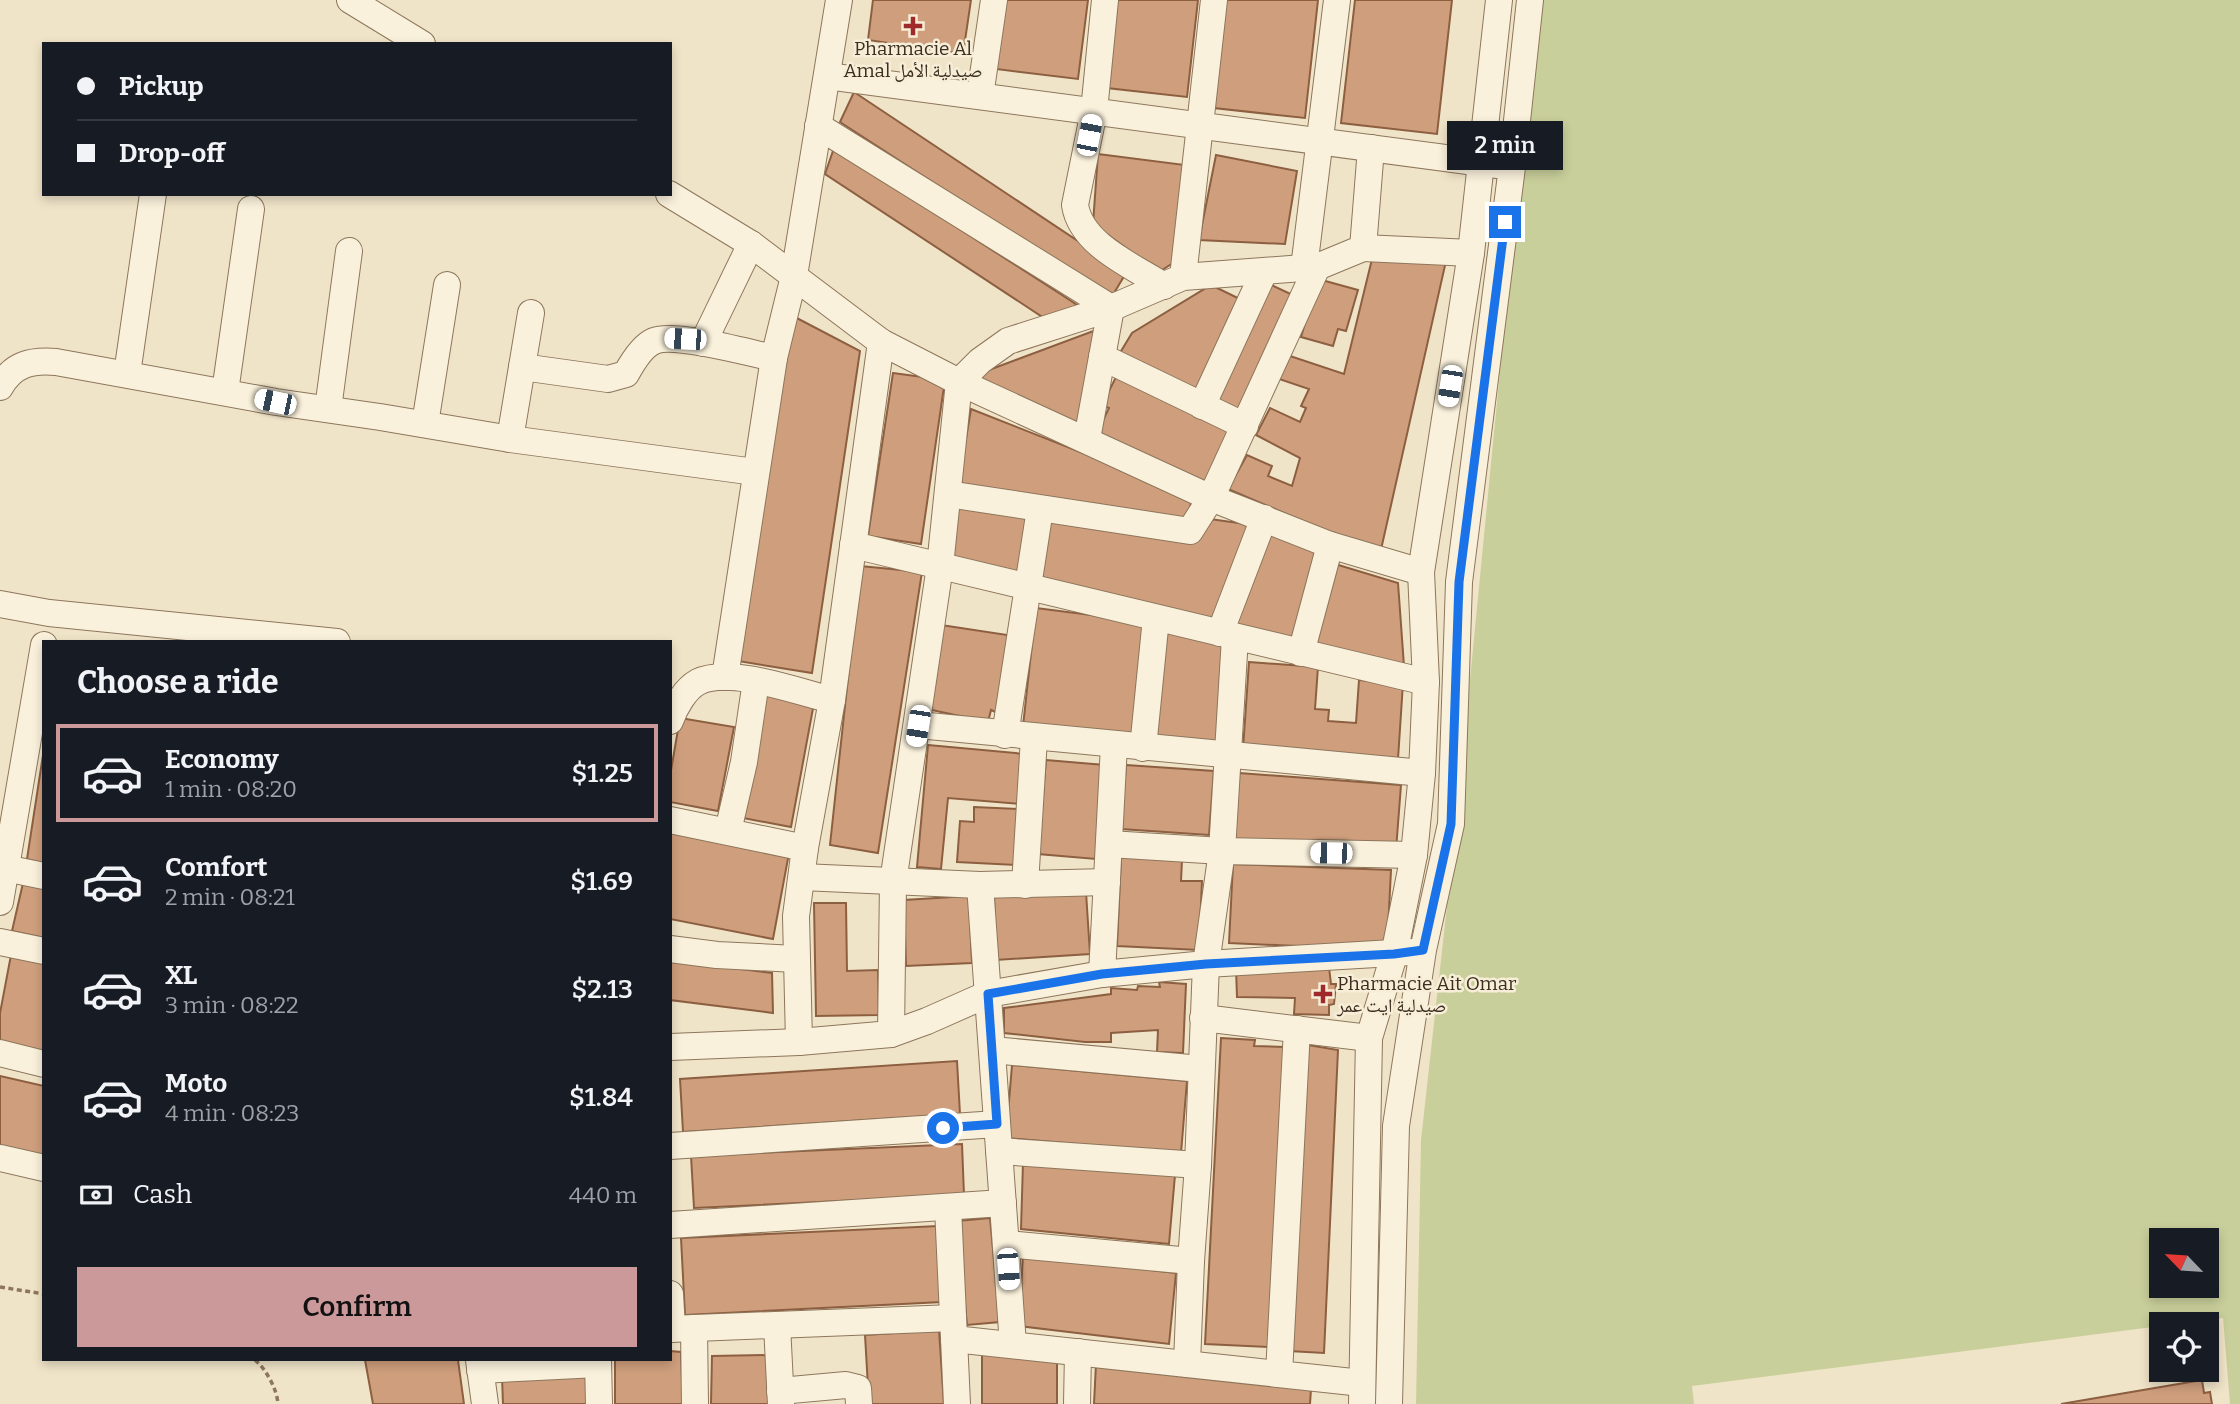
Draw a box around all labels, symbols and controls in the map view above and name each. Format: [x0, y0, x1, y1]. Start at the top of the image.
marker: Pharmacie Al Amal صيدلية الأمل [905, 18, 921, 34]
place label: Pharmacie Al Amal صيدلية الأمل [843, 37, 983, 82]
text: Pickup [119, 71, 204, 102]
car [1075, 112, 1104, 158]
callout: 2 min [1447, 120, 1563, 170]
text: 2 min [1475, 131, 1535, 159]
text: Drop-off [119, 138, 225, 169]
route end [1489, 206, 1521, 238]
car [664, 327, 707, 351]
car [1437, 364, 1464, 408]
car [253, 387, 298, 417]
text: Choose a ride [77, 663, 278, 701]
car [905, 704, 932, 748]
icon: car [81, 742, 144, 805]
text: Economy [165, 744, 279, 775]
text: $1.25 [572, 758, 633, 789]
text: 1 min · 08:20 [165, 775, 297, 803]
car [1310, 842, 1353, 864]
icon: car [81, 850, 144, 913]
text: Comfort [165, 852, 268, 883]
text: $1.69 [570, 866, 633, 897]
text: 2 min · 08:21 [165, 883, 295, 911]
icon: car [81, 958, 144, 1021]
text: XL [165, 960, 197, 991]
place label: Pharmacie Ait Omar صيدلية ايت عمر [1336, 972, 1517, 1017]
text: $2.13 [571, 974, 633, 1005]
marker: Pharmacie Ait Omar صيدلية ايت عمر [1315, 986, 1331, 1002]
text: 3 min · 08:22 [165, 991, 299, 1019]
icon: car [81, 1066, 144, 1129]
text: Moto [165, 1068, 227, 1099]
text: $1.84 [569, 1082, 633, 1113]
text: 4 min · 08:23 [165, 1099, 299, 1127]
route start [927, 1112, 959, 1144]
icon: cash [77, 1176, 115, 1214]
text: Cash [133, 1179, 192, 1210]
text: 440 m [569, 1181, 637, 1209]
north arrow [2149, 1228, 2219, 1298]
map controls [2149, 1228, 2219, 1382]
car [997, 1247, 1020, 1291]
button: Confirm [77, 1267, 637, 1347]
button: locate [2149, 1312, 2219, 1382]

